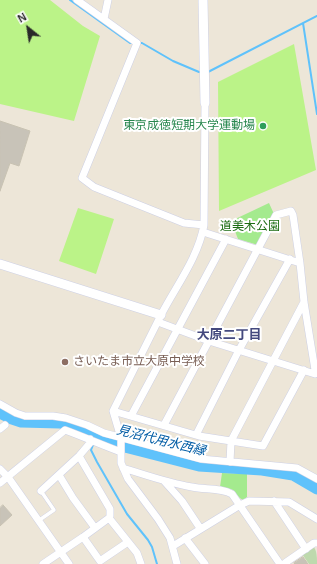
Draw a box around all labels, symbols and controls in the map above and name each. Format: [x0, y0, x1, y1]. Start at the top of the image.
north arrow [8, 8, 48, 48]
text: N [16, 10, 28, 25]
place label: 東京成徳短期大学運動場 [123, 119, 255, 133]
marker: 東京成徳短期大学運動場 [258, 121, 268, 131]
park label: 道美木公園 [220, 220, 280, 234]
district label: 大原二丁目 [197, 327, 261, 343]
place label: さいたま市立大原中学校 [73, 355, 205, 369]
marker: さいたま市立大原中学校 [60, 357, 70, 367]
water label: 見沼代用水西縁 [115, 422, 207, 460]

